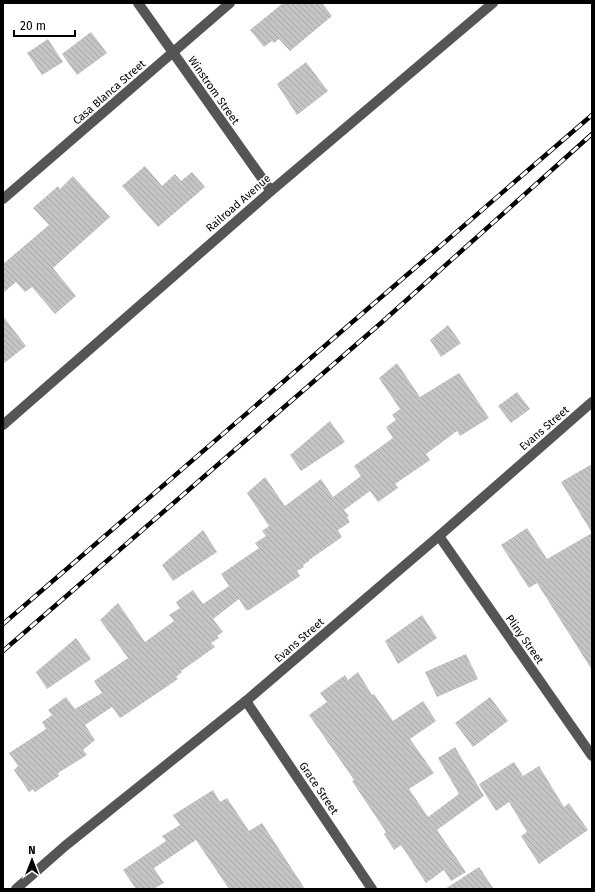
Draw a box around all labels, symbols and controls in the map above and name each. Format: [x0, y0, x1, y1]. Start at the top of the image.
scale bar [14, 12, 75, 38]
text: 20 m [20, 19, 46, 33]
street label: Winstrom Street [185, 54, 242, 127]
street label: Casa Blanca Street [70, 57, 148, 127]
street label: Railroad Avenue [203, 172, 273, 235]
street label: Evans Street [517, 403, 572, 453]
street label: Pliny Street [503, 612, 546, 666]
street label: Evans Street [272, 615, 327, 665]
street label: Grace Street [296, 760, 341, 817]
north arrow [12, 840, 52, 880]
text: N [28, 844, 36, 857]

